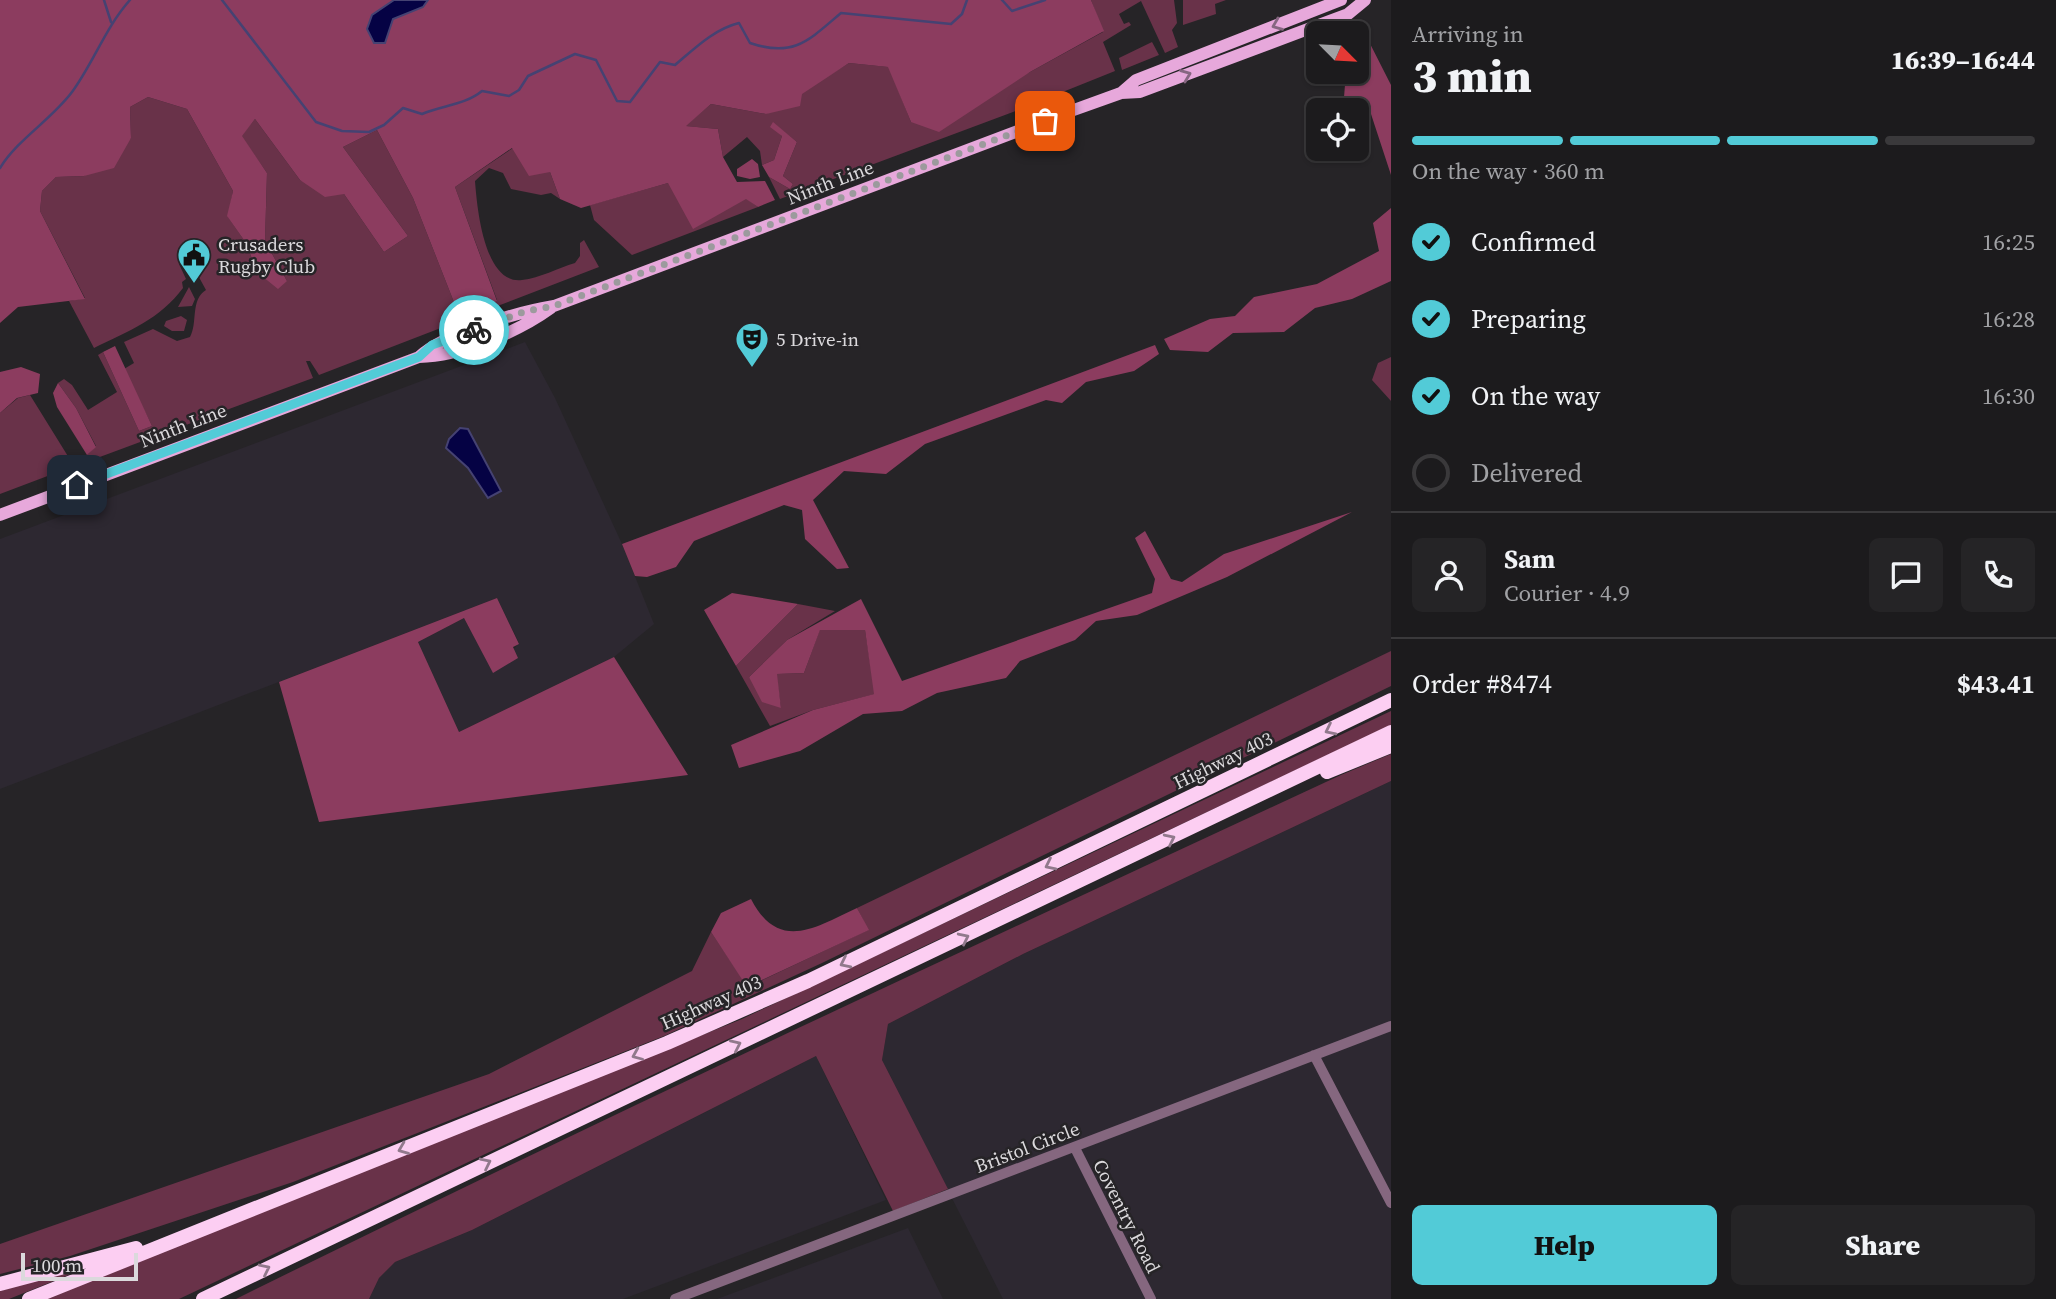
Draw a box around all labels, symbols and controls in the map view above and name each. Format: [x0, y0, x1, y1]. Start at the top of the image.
one-way arrow [1272, 16, 1284, 30]
text: Arriving in [1412, 18, 1524, 50]
north arrow [1306, 21, 1368, 84]
map controls [1306, 21, 1369, 161]
text: 16:39–16:44 [1891, 42, 2035, 78]
text: 3 min [1412, 44, 1532, 107]
one-way arrow [1179, 69, 1191, 83]
pin [1015, 91, 1075, 151]
button: locate [1306, 98, 1369, 161]
icon: bag [1026, 102, 1064, 140]
street label: Ninth Line [783, 154, 877, 210]
text: On the way · 360 m [1412, 155, 1605, 187]
icon: check [1412, 223, 1450, 261]
text: Confirmed [1471, 224, 1596, 260]
text: 16:25 [1982, 226, 2035, 258]
place label: Crusaders Rugby Club [218, 231, 315, 279]
public building icon: Crusaders Rugby Club [175, 236, 213, 285]
courier [439, 295, 509, 365]
icon: check [1412, 300, 1450, 338]
text: Preparing [1471, 301, 1586, 337]
text: 16:28 [1982, 303, 2035, 335]
icon: bike [455, 311, 493, 349]
theatre icon: 5 Drive-in [733, 320, 771, 369]
place label: 5 Drive-in [776, 326, 859, 352]
icon: check [1412, 377, 1450, 415]
text: On the way [1471, 378, 1600, 414]
text: 16:30 [1982, 380, 2035, 412]
street label: Ninth Line [136, 397, 230, 453]
pin [47, 455, 107, 515]
text: Delivered [1471, 455, 1582, 491]
icon: home [58, 466, 96, 504]
button: person [1412, 538, 1486, 612]
button: chat [1869, 538, 1943, 612]
button: phone [1961, 538, 2035, 612]
text: Sam [1504, 541, 1555, 577]
text: Courier · 4.9 [1504, 577, 1630, 609]
text: Order #8474 [1412, 666, 1552, 702]
text: $43.41 [1957, 666, 2035, 702]
one-way arrow [1325, 721, 1337, 735]
street label: Highway 403 [1169, 725, 1277, 795]
one-way arrow [1163, 834, 1175, 848]
one-way arrow [1045, 857, 1057, 871]
one-way arrow [957, 932, 969, 946]
one-way arrow [840, 955, 852, 969]
street label: Highway 403 [657, 968, 765, 1036]
one-way arrow [729, 1039, 741, 1053]
one-way arrow [632, 1047, 644, 1061]
street label: Bristol Circle [971, 1115, 1083, 1179]
one-way arrow [397, 1141, 409, 1155]
street label: Coventry Road [1087, 1155, 1167, 1278]
one-way arrow [479, 1157, 491, 1171]
button: Help [1412, 1205, 1717, 1285]
button: Share [1731, 1205, 2035, 1285]
scale bar [21, 1250, 138, 1282]
text: 100 m [32, 1252, 82, 1278]
one-way arrow [258, 1264, 270, 1278]

